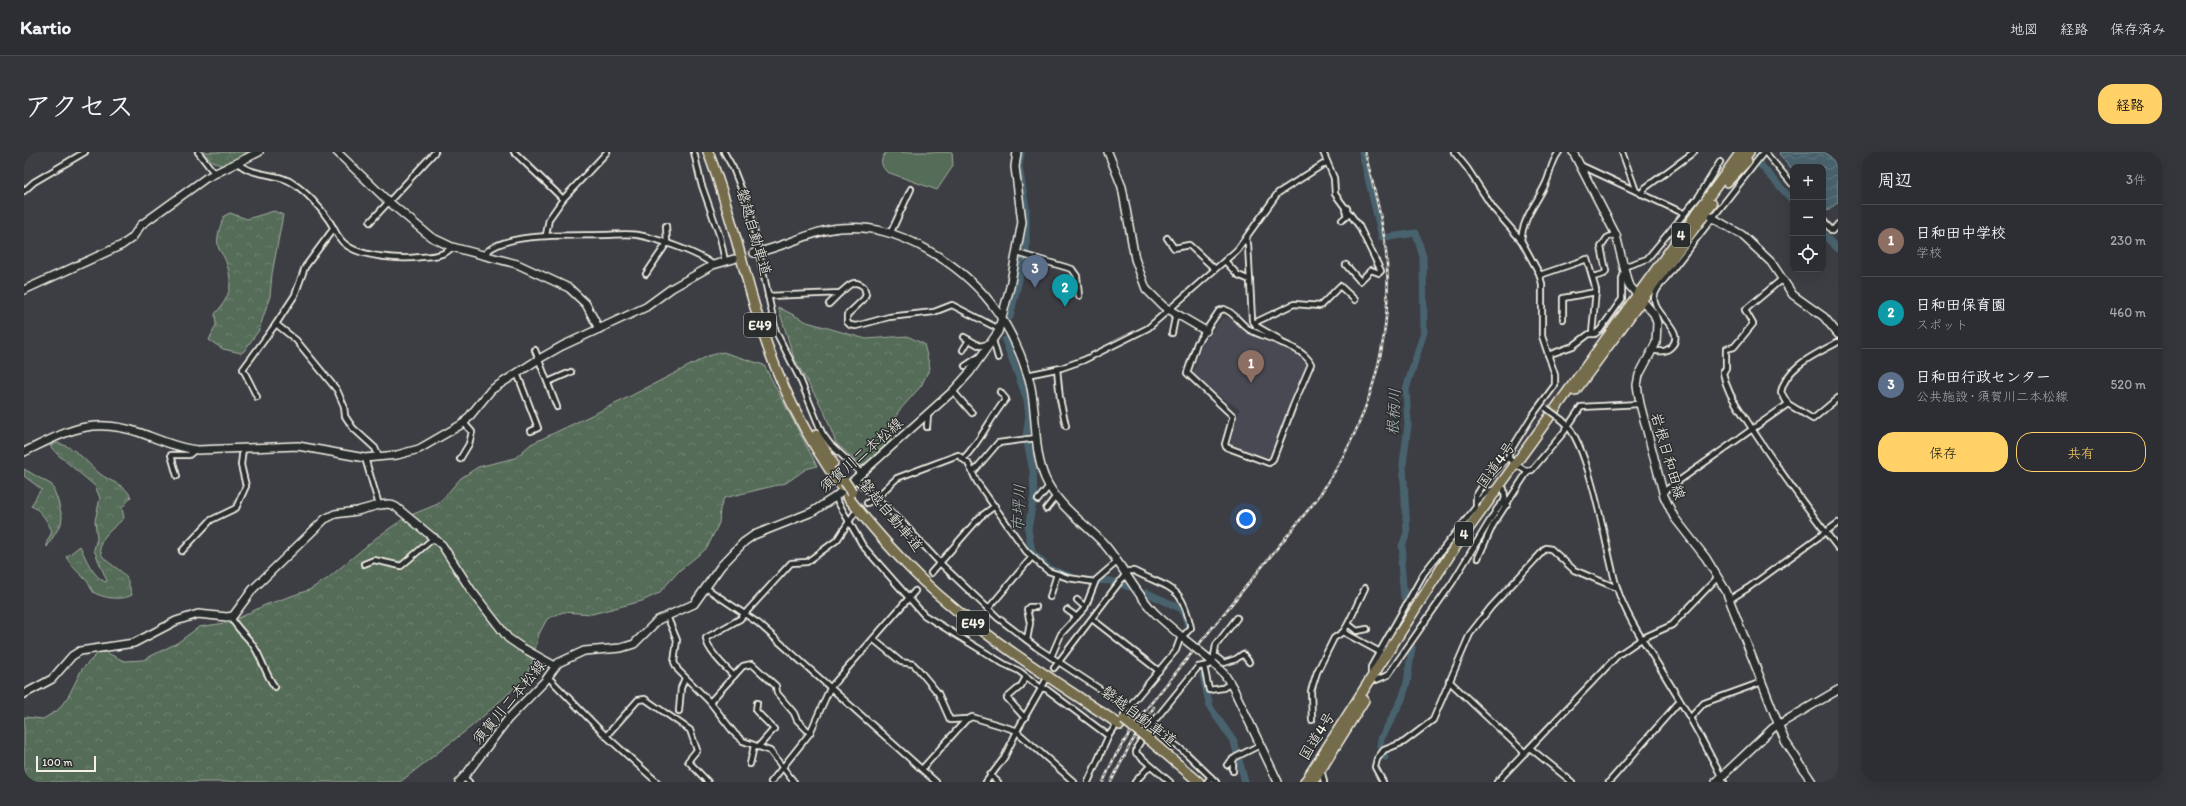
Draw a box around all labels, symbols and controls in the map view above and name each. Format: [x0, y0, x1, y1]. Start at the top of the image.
text: Kartio [20, 16, 71, 39]
text: 地図 [2010, 21, 2038, 38]
text: 経路 [2060, 21, 2088, 38]
text: 保存済み [2110, 21, 2166, 38]
button: 経路 [2098, 84, 2162, 124]
text: アクセス [24, 89, 134, 123]
map controls [1790, 164, 1826, 272]
button: + [1790, 164, 1826, 200]
text: 周辺 [1878, 170, 1912, 190]
text: 3件 [2126, 172, 2146, 187]
street label: 磐越自動車道 [733, 186, 775, 278]
button: − [1790, 200, 1826, 236]
road number: 4 [1672, 223, 1690, 247]
text: 日和田中学校 [1916, 224, 2006, 242]
text: 1 [1888, 233, 1894, 248]
text: 230 m [2110, 233, 2146, 248]
button: locate [1790, 236, 1826, 272]
text: 学校 [1916, 245, 1942, 260]
pin: 3 [1022, 255, 1048, 288]
pin: 2 [1052, 274, 1078, 307]
text: 日和田保育園 [1916, 296, 2006, 314]
text: 2 [1888, 305, 1894, 320]
text: 460 m [2109, 305, 2146, 320]
road number: E49 [744, 313, 776, 337]
text: スポット [1916, 317, 1968, 332]
pin: 1 [1238, 350, 1264, 383]
text: 日和田行政センター [1916, 368, 2051, 386]
text: 3 [1887, 377, 1895, 392]
text: 520 m [2110, 377, 2146, 392]
water label: 根柄川 [1383, 388, 1404, 436]
text: 公共施設 · 須賀川二本松線 [1916, 389, 2068, 404]
street label: 岩根日和田線 [1647, 410, 1689, 502]
street label: 須賀川二本松線 [815, 414, 907, 496]
button: 保存 [1878, 432, 2008, 472]
button: 共有 [2016, 432, 2146, 472]
street label: 国道4号 [1473, 438, 1519, 492]
street label: 磐越自動車道 [855, 475, 927, 555]
water label: 市坪川 [1008, 484, 1029, 532]
your location [1236, 509, 1256, 529]
road number: 4 [1455, 522, 1473, 546]
road number: E49 [957, 611, 989, 635]
street label: 須賀川二本松線 [468, 656, 550, 748]
street label: 磐越自動車道 [1098, 682, 1180, 750]
street label: 国道4号 [1295, 708, 1339, 764]
scale bar [36, 754, 96, 773]
text: 100 m [42, 756, 72, 769]

